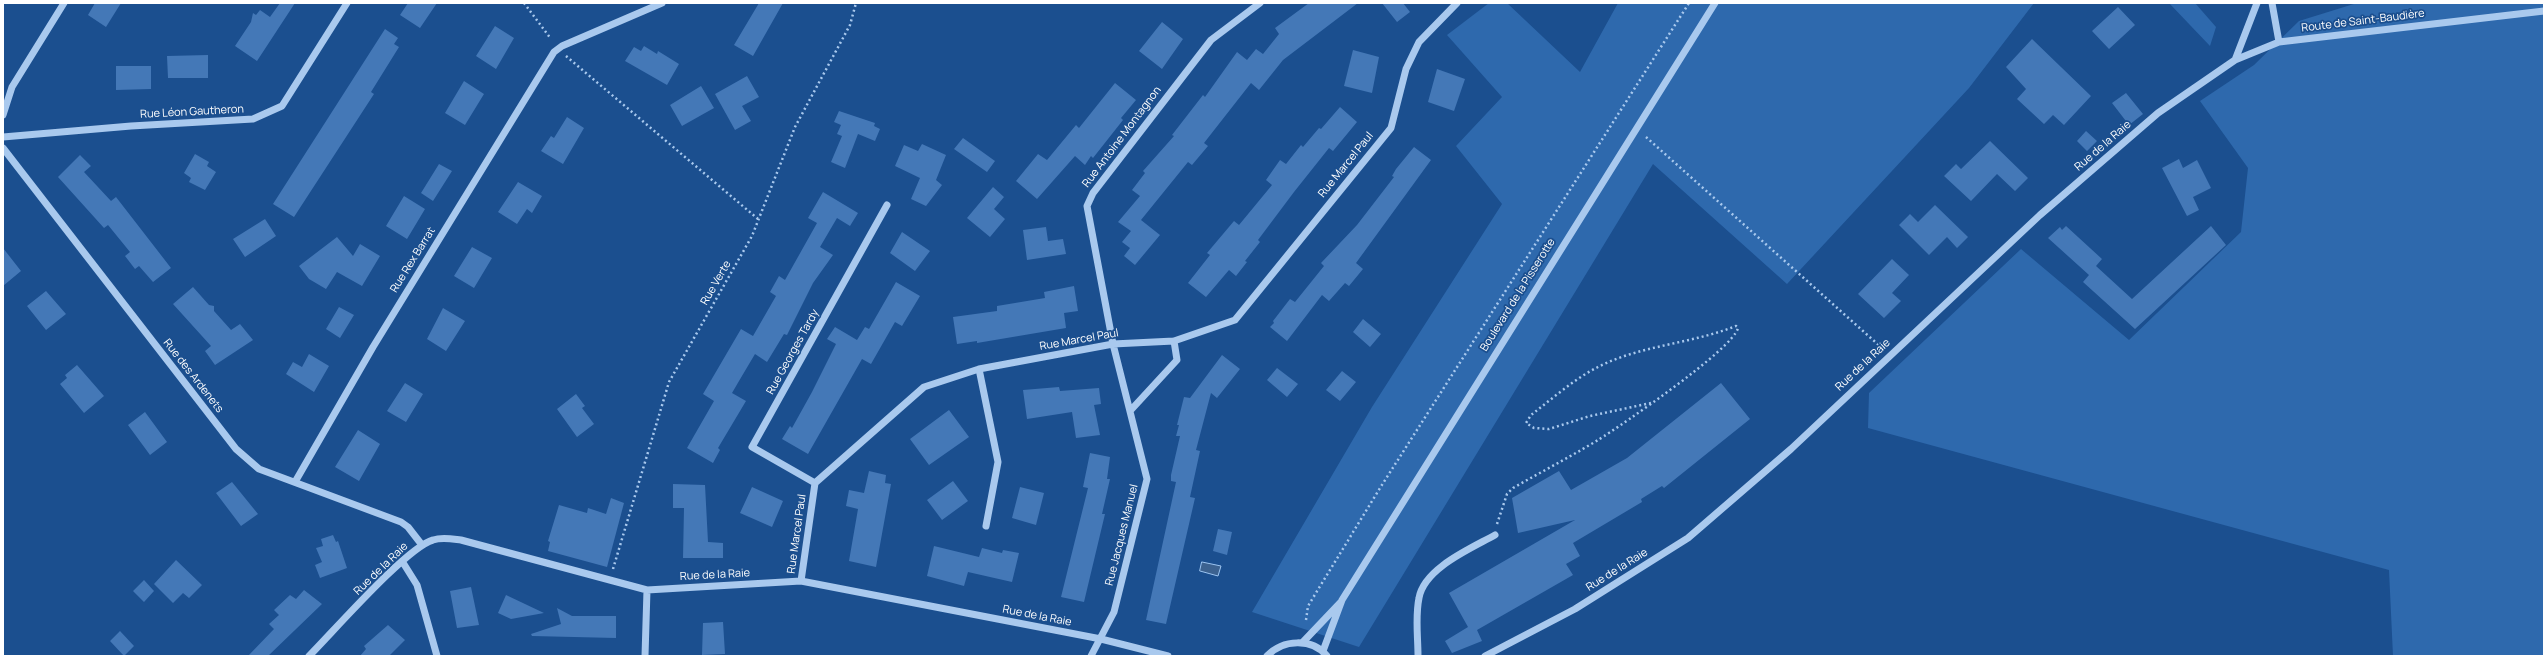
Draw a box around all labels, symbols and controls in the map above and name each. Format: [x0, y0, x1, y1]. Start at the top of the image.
street label: Route de Saint-Baudière [2301, 7, 2425, 35]
street label: Rue Antoine Montagnon [1080, 84, 1164, 190]
street label: Rue Léon Gautheron [140, 103, 244, 121]
street label: Rue de la Raie [2072, 118, 2134, 174]
street label: Rue Marcel Paul [1316, 130, 1376, 200]
street label: Rue Rex Barrat [388, 225, 438, 295]
street label: Boulevard de la Pisserotte [1478, 236, 1558, 354]
street label: Rue Verte [698, 258, 734, 308]
street label: Rue Georges Tardy [764, 307, 822, 397]
street label: Rue Marcel Paul [1038, 327, 1120, 353]
street label: Rue de la Raie [1833, 336, 1893, 394]
street label: Rue des Ardenets [160, 337, 226, 415]
street label: Rue Jacques Manuel [1103, 483, 1141, 587]
street label: Rue Marcel Paul [785, 493, 809, 575]
street label: Rue de la Raie [351, 540, 411, 598]
street label: Rue de la Raie [1584, 546, 1650, 594]
street label: Rue de la Raie [680, 567, 750, 583]
street label: Rue de la Raie [1001, 603, 1073, 629]

